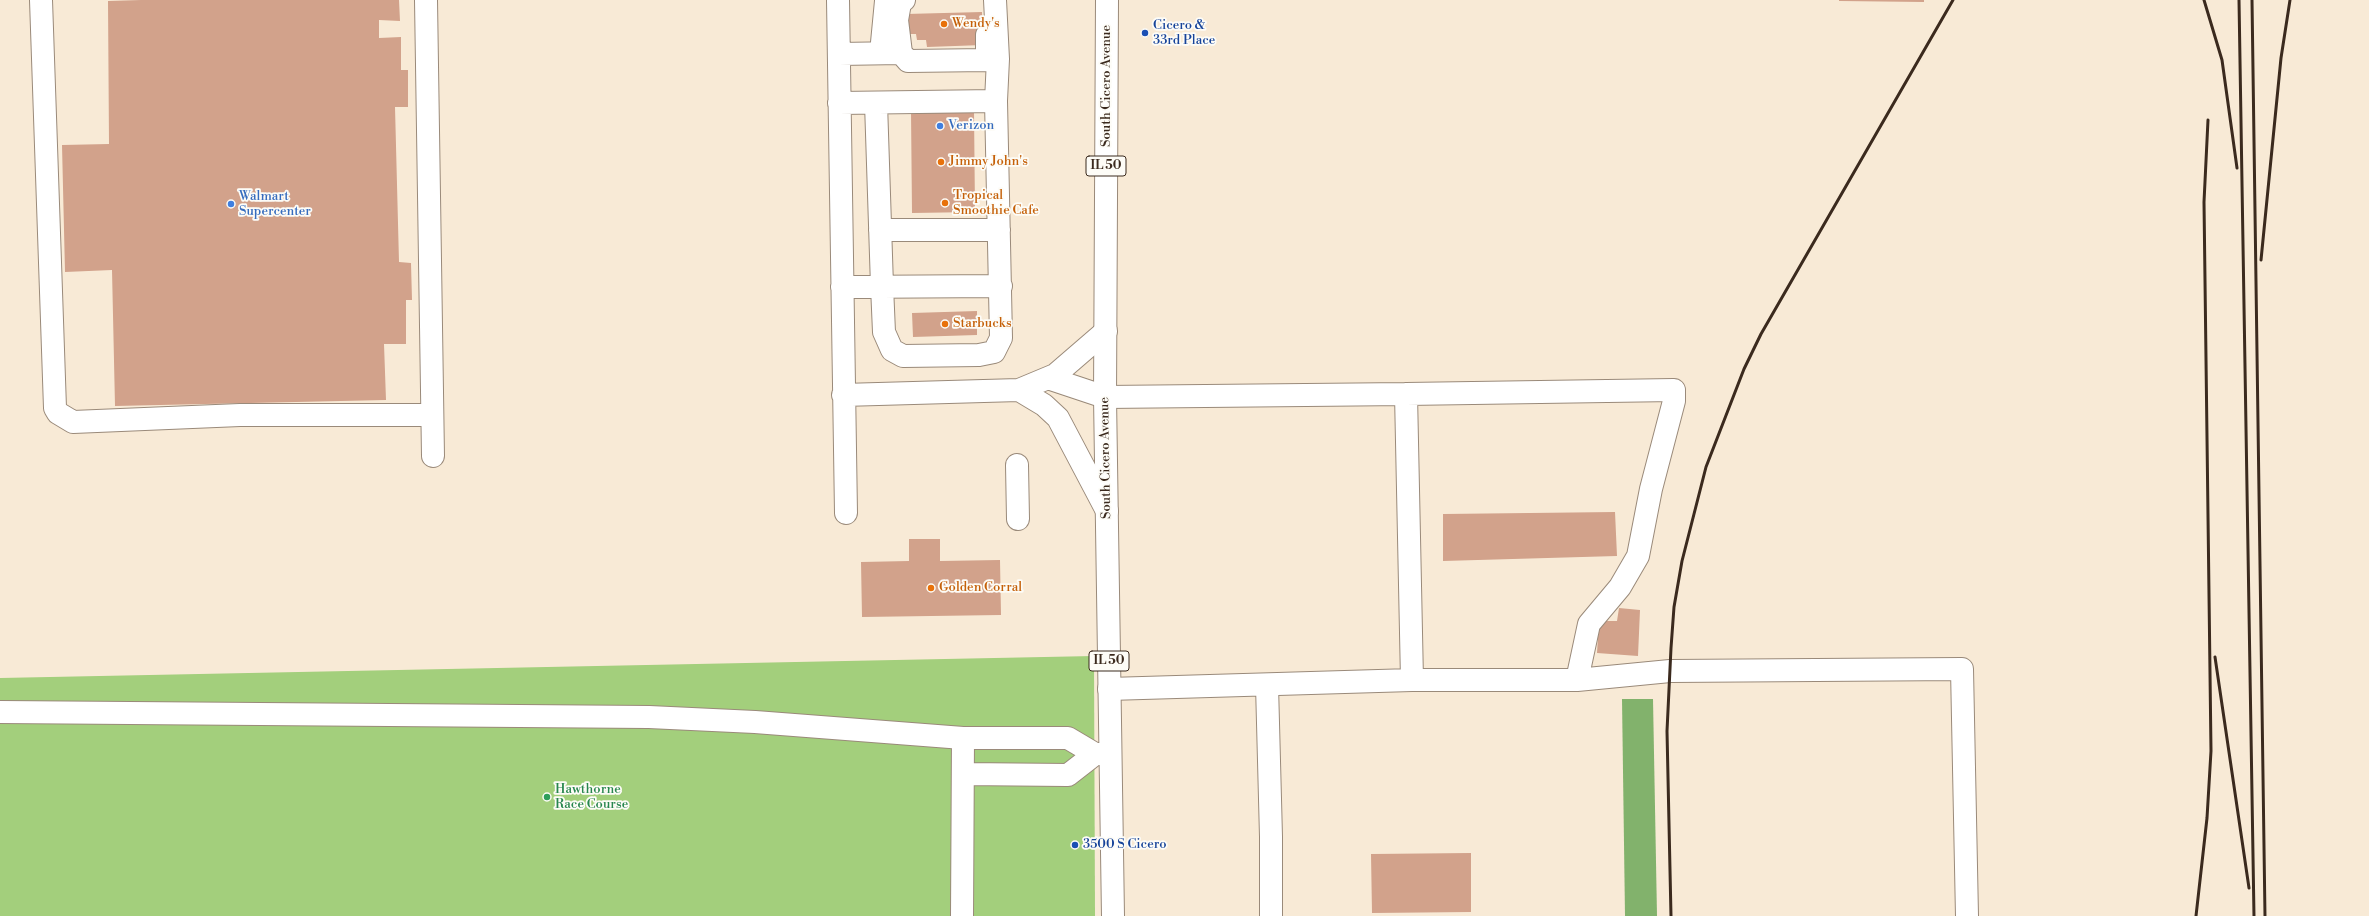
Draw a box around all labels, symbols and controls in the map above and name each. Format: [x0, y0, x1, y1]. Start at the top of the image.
place label: Wendy's [952, 16, 1000, 32]
place label: Cicero & 33rd Place [1153, 18, 1215, 49]
marker: Wendy's [939, 19, 949, 29]
street label: South Cicero Avenue [1099, 25, 1115, 147]
marker: Cicero & 33rd Place [1140, 28, 1150, 38]
place label: Verizon [948, 118, 994, 134]
marker: Verizon [935, 121, 945, 131]
place label: Jimmy John's [949, 154, 1028, 170]
road number: IL 50 [1086, 156, 1126, 176]
marker: Jimmy John's [936, 157, 946, 167]
place label: Tropical Smoothie Cafe [953, 188, 1039, 219]
place label: Walmart Supercenter [239, 189, 311, 220]
marker: Tropical Smoothie Cafe [940, 198, 950, 208]
marker: Walmart Supercenter [226, 199, 236, 209]
place label: Starbucks [953, 316, 1012, 332]
marker: Starbucks [940, 319, 950, 329]
street label: South Cicero Avenue [1097, 397, 1115, 519]
place label: Golden Corral [939, 580, 1022, 596]
marker: Golden Corral [926, 583, 936, 593]
road number: IL 50 [1089, 651, 1129, 671]
place label: Hawthorne Race Course [555, 782, 628, 813]
marker: Hawthorne Race Course [542, 792, 552, 802]
place label: 3500 S Cicero [1083, 837, 1167, 853]
marker: 3500 S Cicero [1070, 840, 1080, 850]

